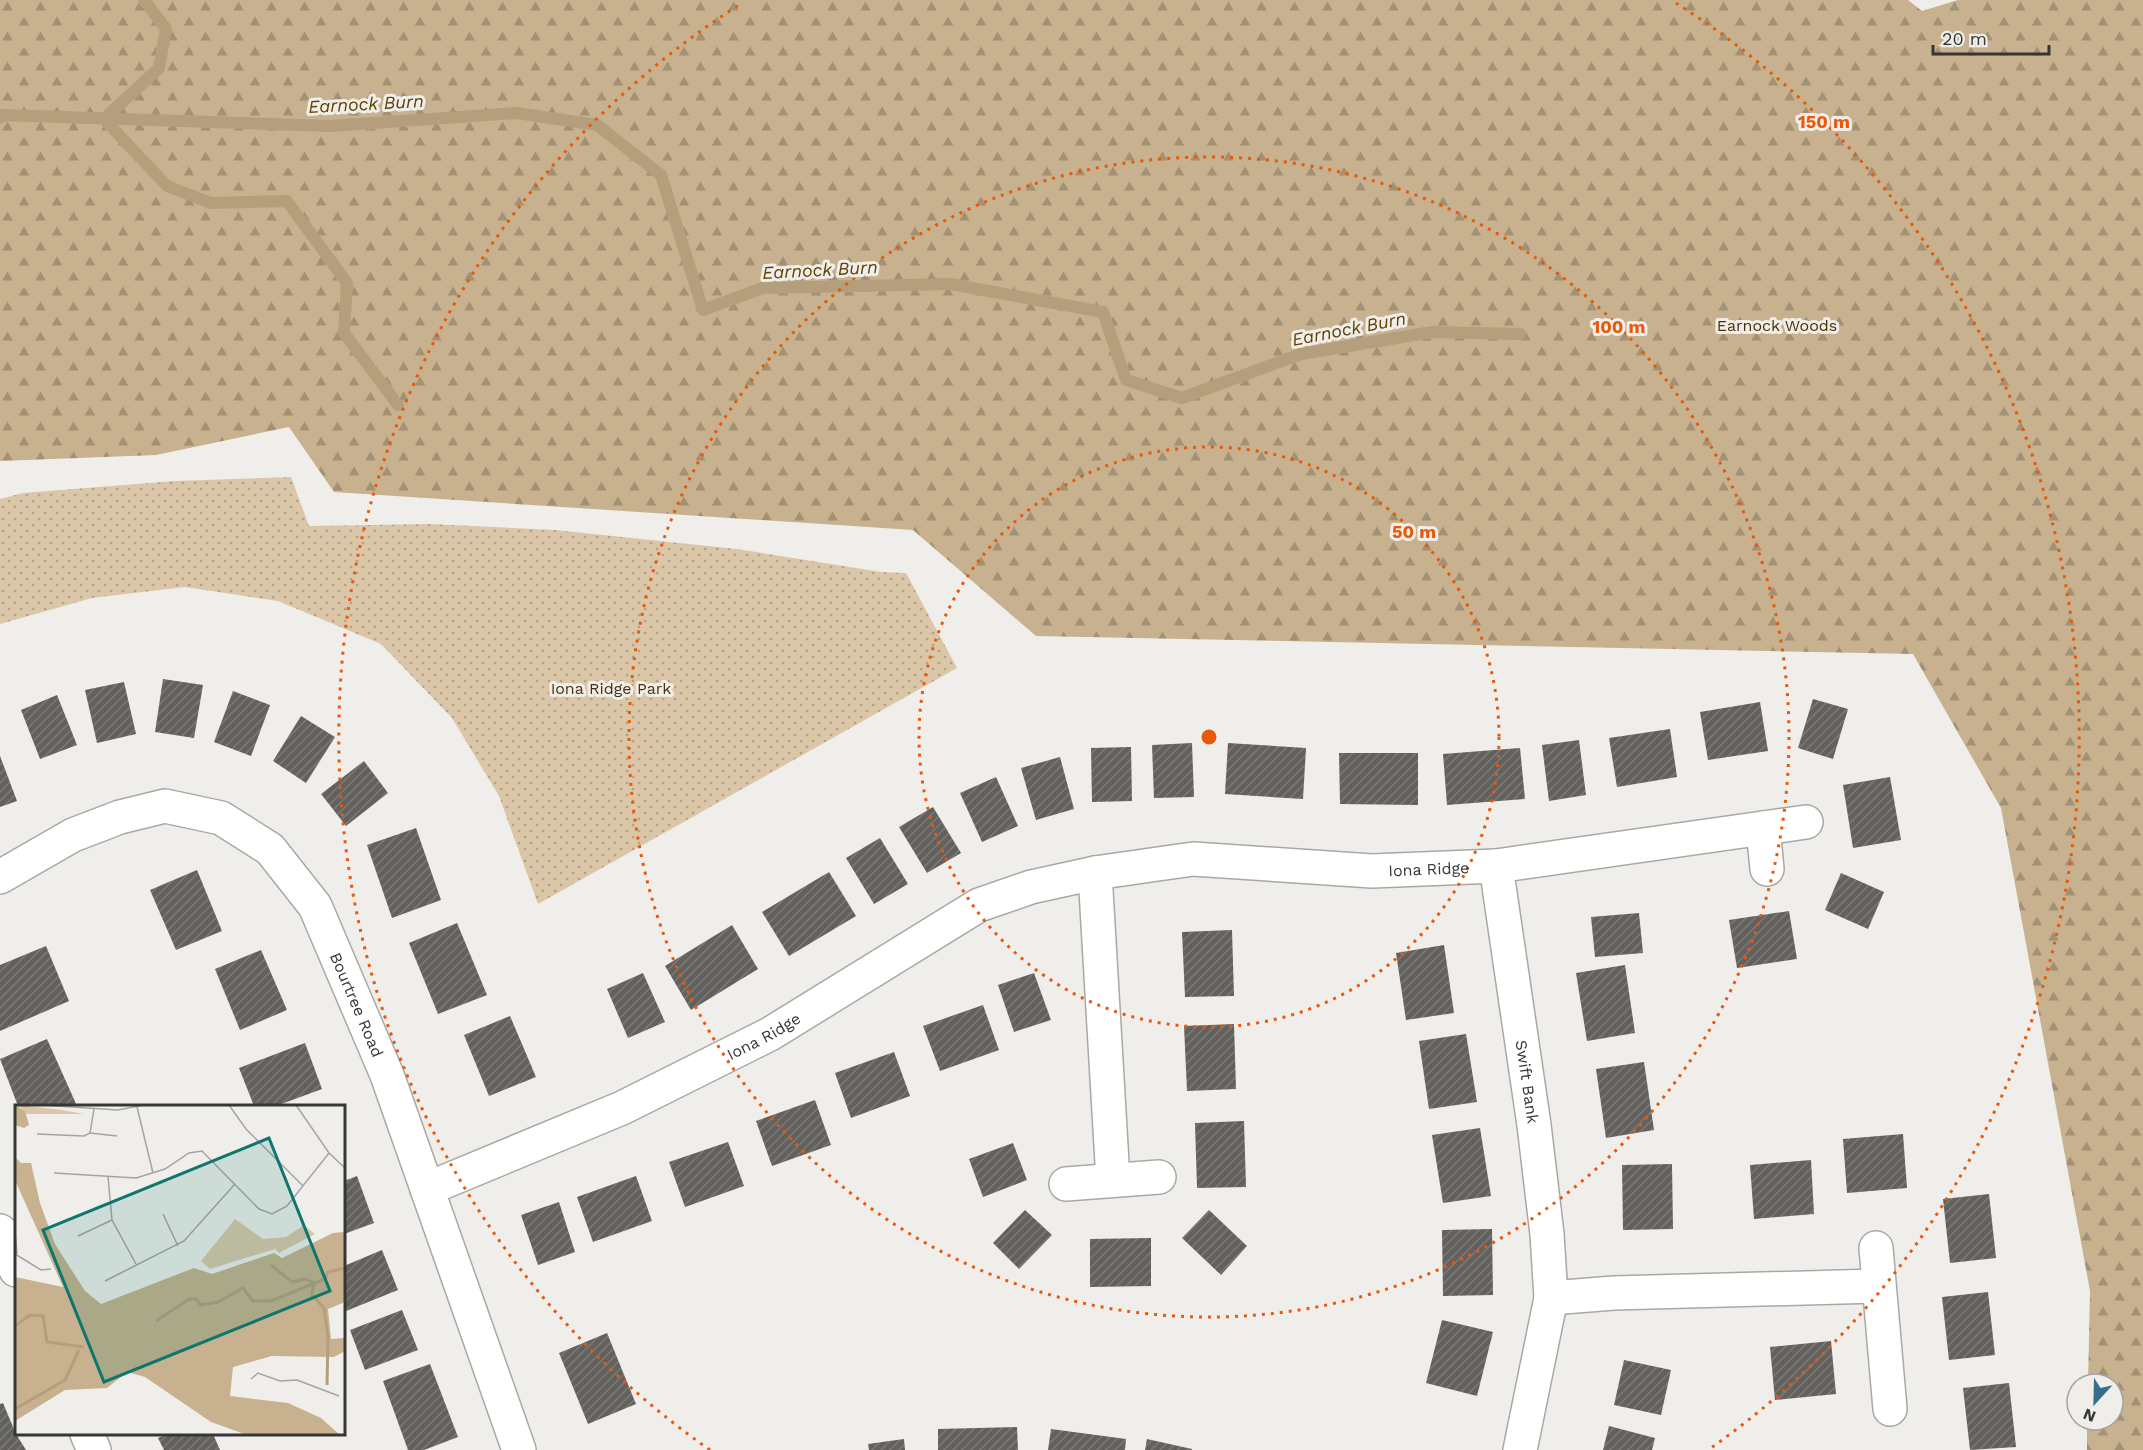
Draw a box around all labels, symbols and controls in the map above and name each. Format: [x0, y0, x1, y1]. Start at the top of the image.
scale bar [1933, 18, 2048, 56]
text: 20 m [1942, 28, 1987, 49]
water label: Earnock Burn [308, 90, 424, 117]
text: 150 m [1798, 111, 1850, 132]
water label: Earnock Burn [762, 256, 878, 283]
water label: Earnock Burn [1290, 307, 1408, 350]
text: 100 m [1592, 316, 1646, 337]
park label: Earnock Woods [1717, 316, 1837, 335]
text: 50 m [1392, 521, 1436, 542]
park label: Iona Ridge Park [551, 679, 671, 698]
centre of rings [1199, 727, 1219, 747]
street label: Iona Ridge [1388, 858, 1470, 880]
street label: Bourtree Road [326, 950, 387, 1060]
street label: Iona Ridge [724, 1009, 804, 1064]
street label: Swift Bank [1512, 1039, 1543, 1125]
inset map [15, 1105, 345, 1435]
north arrow [2065, 1372, 2125, 1432]
text: N [2081, 1404, 2099, 1426]

